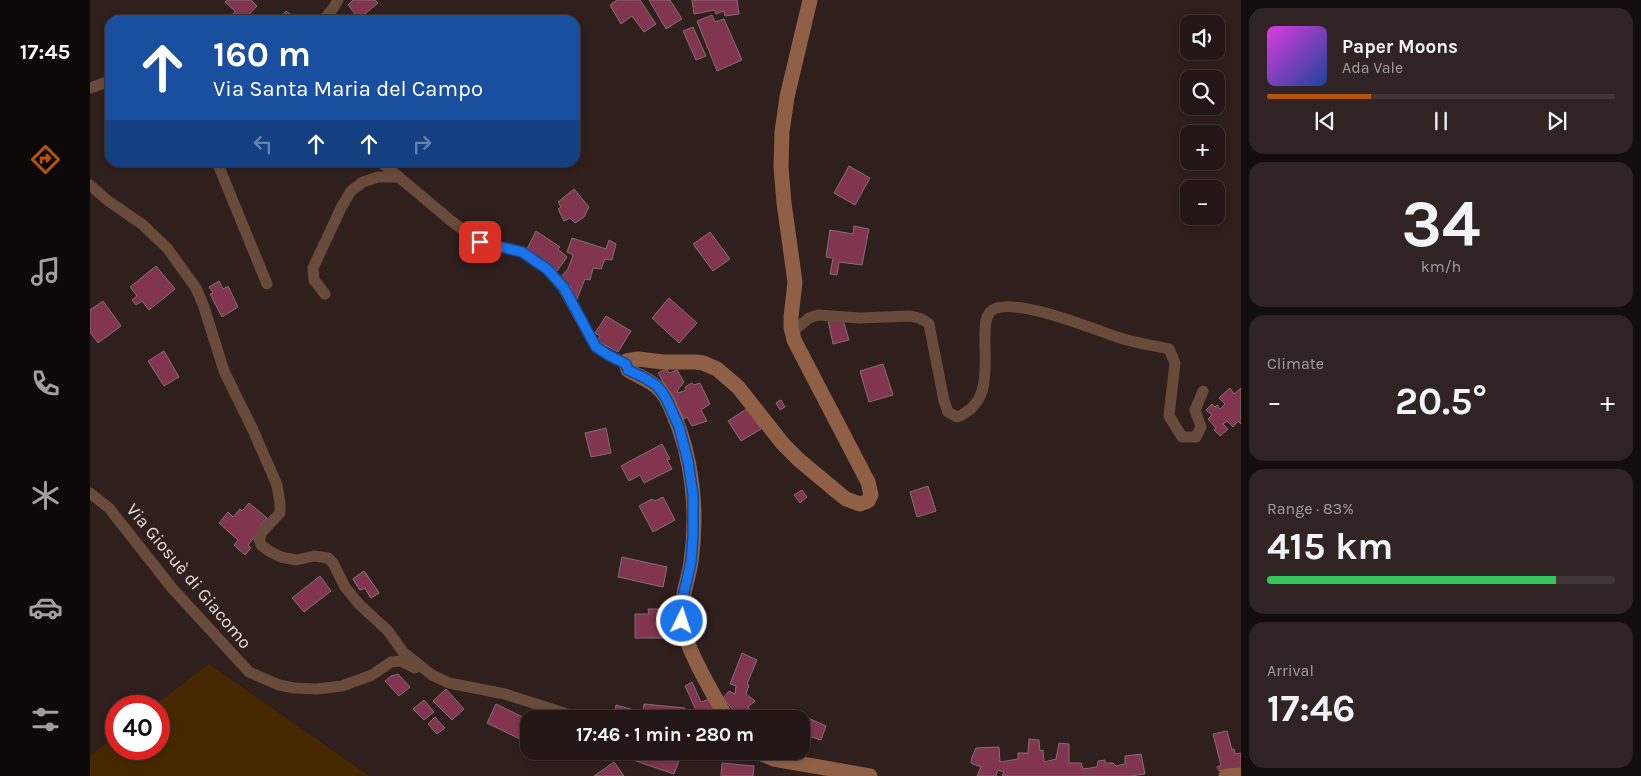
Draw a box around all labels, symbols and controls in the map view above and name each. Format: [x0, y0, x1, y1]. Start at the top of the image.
map controls [1180, 15, 1225, 225]
button: sound [1180, 15, 1225, 60]
text: 160 m [213, 34, 311, 75]
icon: ahead [130, 35, 195, 100]
text: Paper Moons [1342, 36, 1458, 58]
text: 17:45 [20, 39, 70, 65]
text: Ada Vale [1342, 58, 1403, 77]
button: search [1180, 70, 1225, 115]
text: Via Santa Maria del Campo [213, 76, 483, 102]
icon: previous [1311, 107, 1339, 135]
icon: pause [1427, 107, 1455, 135]
icon: next [1543, 107, 1571, 135]
button: + [1180, 125, 1225, 170]
icon: left [249, 130, 277, 158]
icon: ahead [302, 130, 330, 158]
icon: ahead [355, 130, 383, 158]
icon: right [408, 130, 436, 158]
icon: directions [28, 142, 63, 177]
button: − [1180, 180, 1225, 225]
text: 34 [1401, 186, 1481, 262]
pin [459, 221, 501, 263]
icon: arrive [466, 228, 494, 256]
icon: music [28, 254, 63, 289]
text: km/h [1421, 257, 1461, 276]
text: Climate [1267, 354, 1324, 373]
icon: phone [28, 366, 63, 401]
text: 20.5° [1395, 379, 1487, 424]
text: − [1267, 385, 1282, 418]
text: + [1600, 385, 1615, 418]
icon: climate [28, 478, 63, 513]
street label: Via Giosuè di Giacomo [122, 499, 256, 653]
text: Range · 83% [1267, 499, 1354, 518]
text: 415 km [1267, 524, 1393, 569]
icon: car [28, 590, 63, 625]
position arrow [655, 594, 707, 646]
text: Arrival [1267, 661, 1314, 680]
text: 17:46 [1267, 686, 1355, 731]
speed limit sign: 40 [105, 695, 170, 760]
icon: filters [28, 702, 63, 737]
text: 17:46 · 1 min · 280 m [576, 724, 754, 746]

